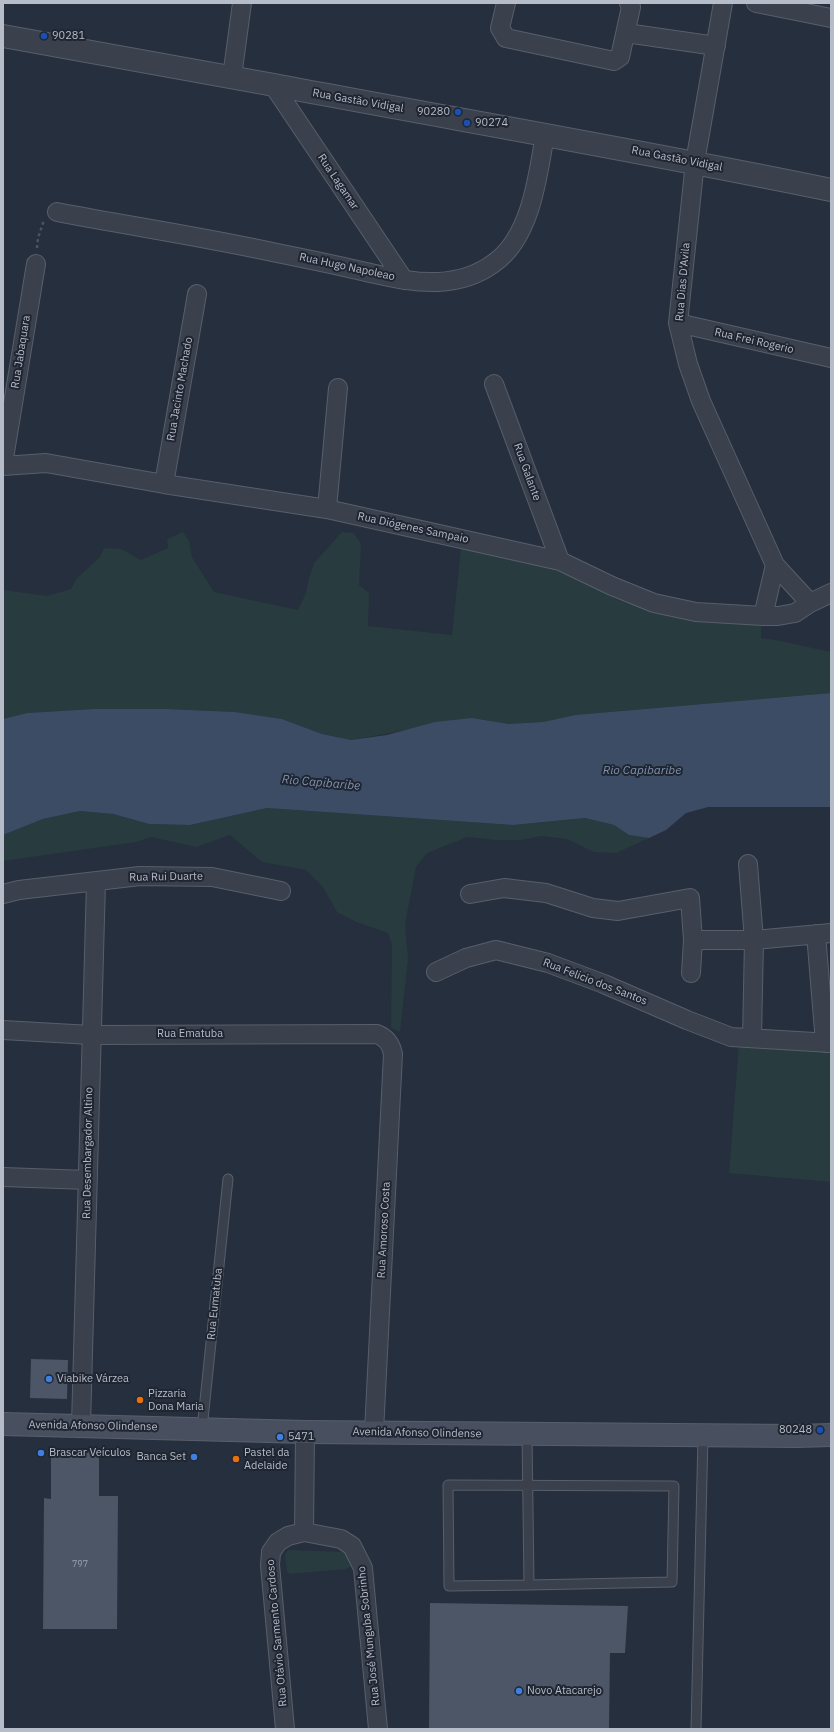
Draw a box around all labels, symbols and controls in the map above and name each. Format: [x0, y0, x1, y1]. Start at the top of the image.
place label: 90281 [52, 29, 85, 43]
marker: 90281 [39, 31, 49, 41]
street label: Rua Gastão Vidigal [311, 86, 405, 116]
place label: 90280 [417, 105, 450, 119]
marker: 90280 [453, 107, 463, 117]
place label: 90274 [475, 116, 508, 130]
marker: 90274 [462, 118, 472, 128]
street label: Rua Gastão Vidigal [630, 144, 724, 174]
street label: Rua Lagamar [315, 152, 361, 212]
street label: Rua Dias D'Avila [673, 242, 693, 322]
street label: Rua Hugo Napoleao [298, 250, 396, 284]
street label: Rua Jabaquara [9, 314, 33, 390]
street label: Rua Frei Rogerio [713, 325, 795, 357]
street label: Rua Jacinto Machado [164, 336, 196, 442]
street label: Rua Galante [510, 441, 544, 503]
street label: Rua Diógenes Sampaio [356, 510, 470, 546]
water label: Rio Capibaribe [603, 764, 681, 778]
water label: Rio Capibaribe [281, 772, 361, 794]
street label: Rua Rui Duarte [129, 870, 203, 884]
street label: Rua Felicio dos Santos [541, 956, 649, 1008]
street label: Rua Ematuba [157, 1027, 223, 1041]
street label: Rua Desembargador Altino [80, 1087, 96, 1219]
street label: Rua Amoroso Costa [375, 1181, 393, 1279]
street label: Rua Eumatuba [205, 1267, 225, 1341]
place label: Viabike Várzea [57, 1372, 129, 1386]
marker: Viabike Várzea [44, 1374, 54, 1384]
place label: Pizzaria Dona Maria [148, 1387, 204, 1413]
marker: Pizzaria Dona Maria [135, 1395, 145, 1405]
street label: Avenida Afonso Olindense [28, 1418, 158, 1434]
place label: 80248 [779, 1423, 812, 1437]
street label: Avenida Afonso Olindense [352, 1425, 482, 1441]
marker: 80248 [815, 1425, 825, 1435]
place label: 5471 [288, 1430, 314, 1444]
marker: 5471 [275, 1432, 285, 1442]
place label: Brascar Veículos [49, 1446, 131, 1460]
place label: Pastel da Adelaide [244, 1446, 289, 1472]
marker: Brascar Veículos [36, 1448, 46, 1458]
place label: Banca Set [136, 1450, 186, 1464]
marker: Banca Set [189, 1452, 199, 1462]
marker: Pastel da Adelaide [231, 1454, 241, 1464]
house number: 797 [72, 1559, 88, 1569]
street label: Rua Otávio Sarmento Cardoso [264, 1559, 290, 1707]
street label: Rua José Munguba Sobrinho [355, 1566, 383, 1706]
place label: Novo Atacarejo [527, 1684, 602, 1698]
marker: Novo Atacarejo [514, 1686, 524, 1696]

